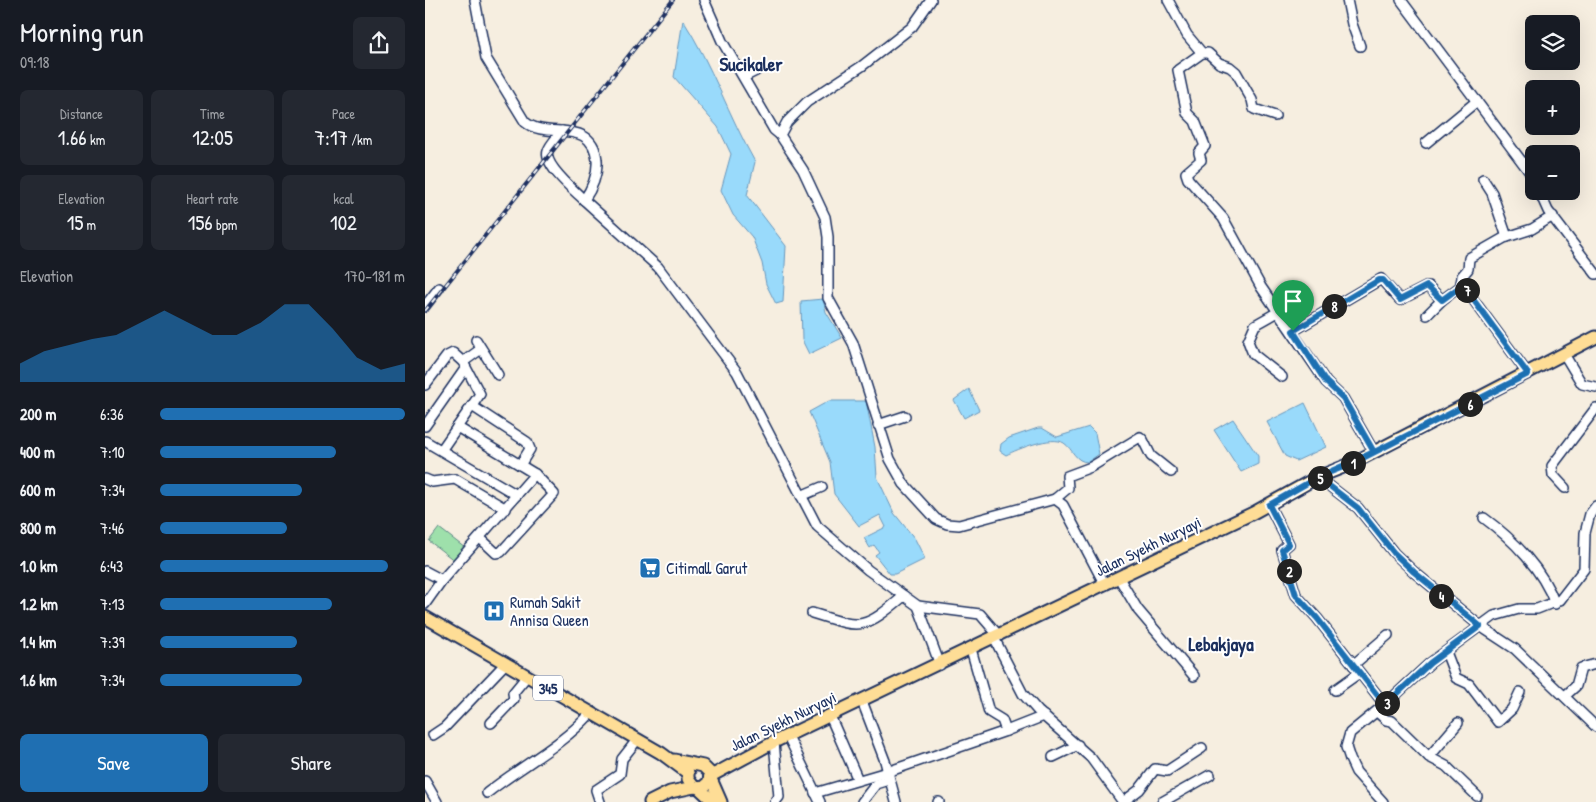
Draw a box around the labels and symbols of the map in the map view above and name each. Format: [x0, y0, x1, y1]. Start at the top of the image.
district label: Sucikaler [719, 51, 783, 77]
pin: 7 [1455, 278, 1479, 302]
pin [1272, 280, 1314, 331]
pin: 8 [1321, 294, 1347, 318]
pin: 6 [1457, 392, 1483, 416]
pin: 1 [1341, 450, 1365, 476]
pin: 5 [1307, 466, 1333, 490]
street label: Jalan Syekh Nuryayi [1091, 511, 1205, 581]
supermarket icon: Citimall Garut [638, 556, 662, 580]
place label: Citimall Garut [666, 557, 748, 579]
pin: 2 [1277, 558, 1301, 584]
pin: 4 [1429, 584, 1453, 608]
place label: Rumah Sakit Annisa Queen [510, 591, 589, 631]
hospital icon: Rumah Sakit Annisa Queen [482, 599, 506, 623]
district label: Lebakjaya [1188, 631, 1254, 658]
road number: 345 [533, 676, 563, 700]
street label: Jalan Syekh Nuryayi [726, 686, 840, 756]
pin: 3 [1375, 690, 1399, 716]

